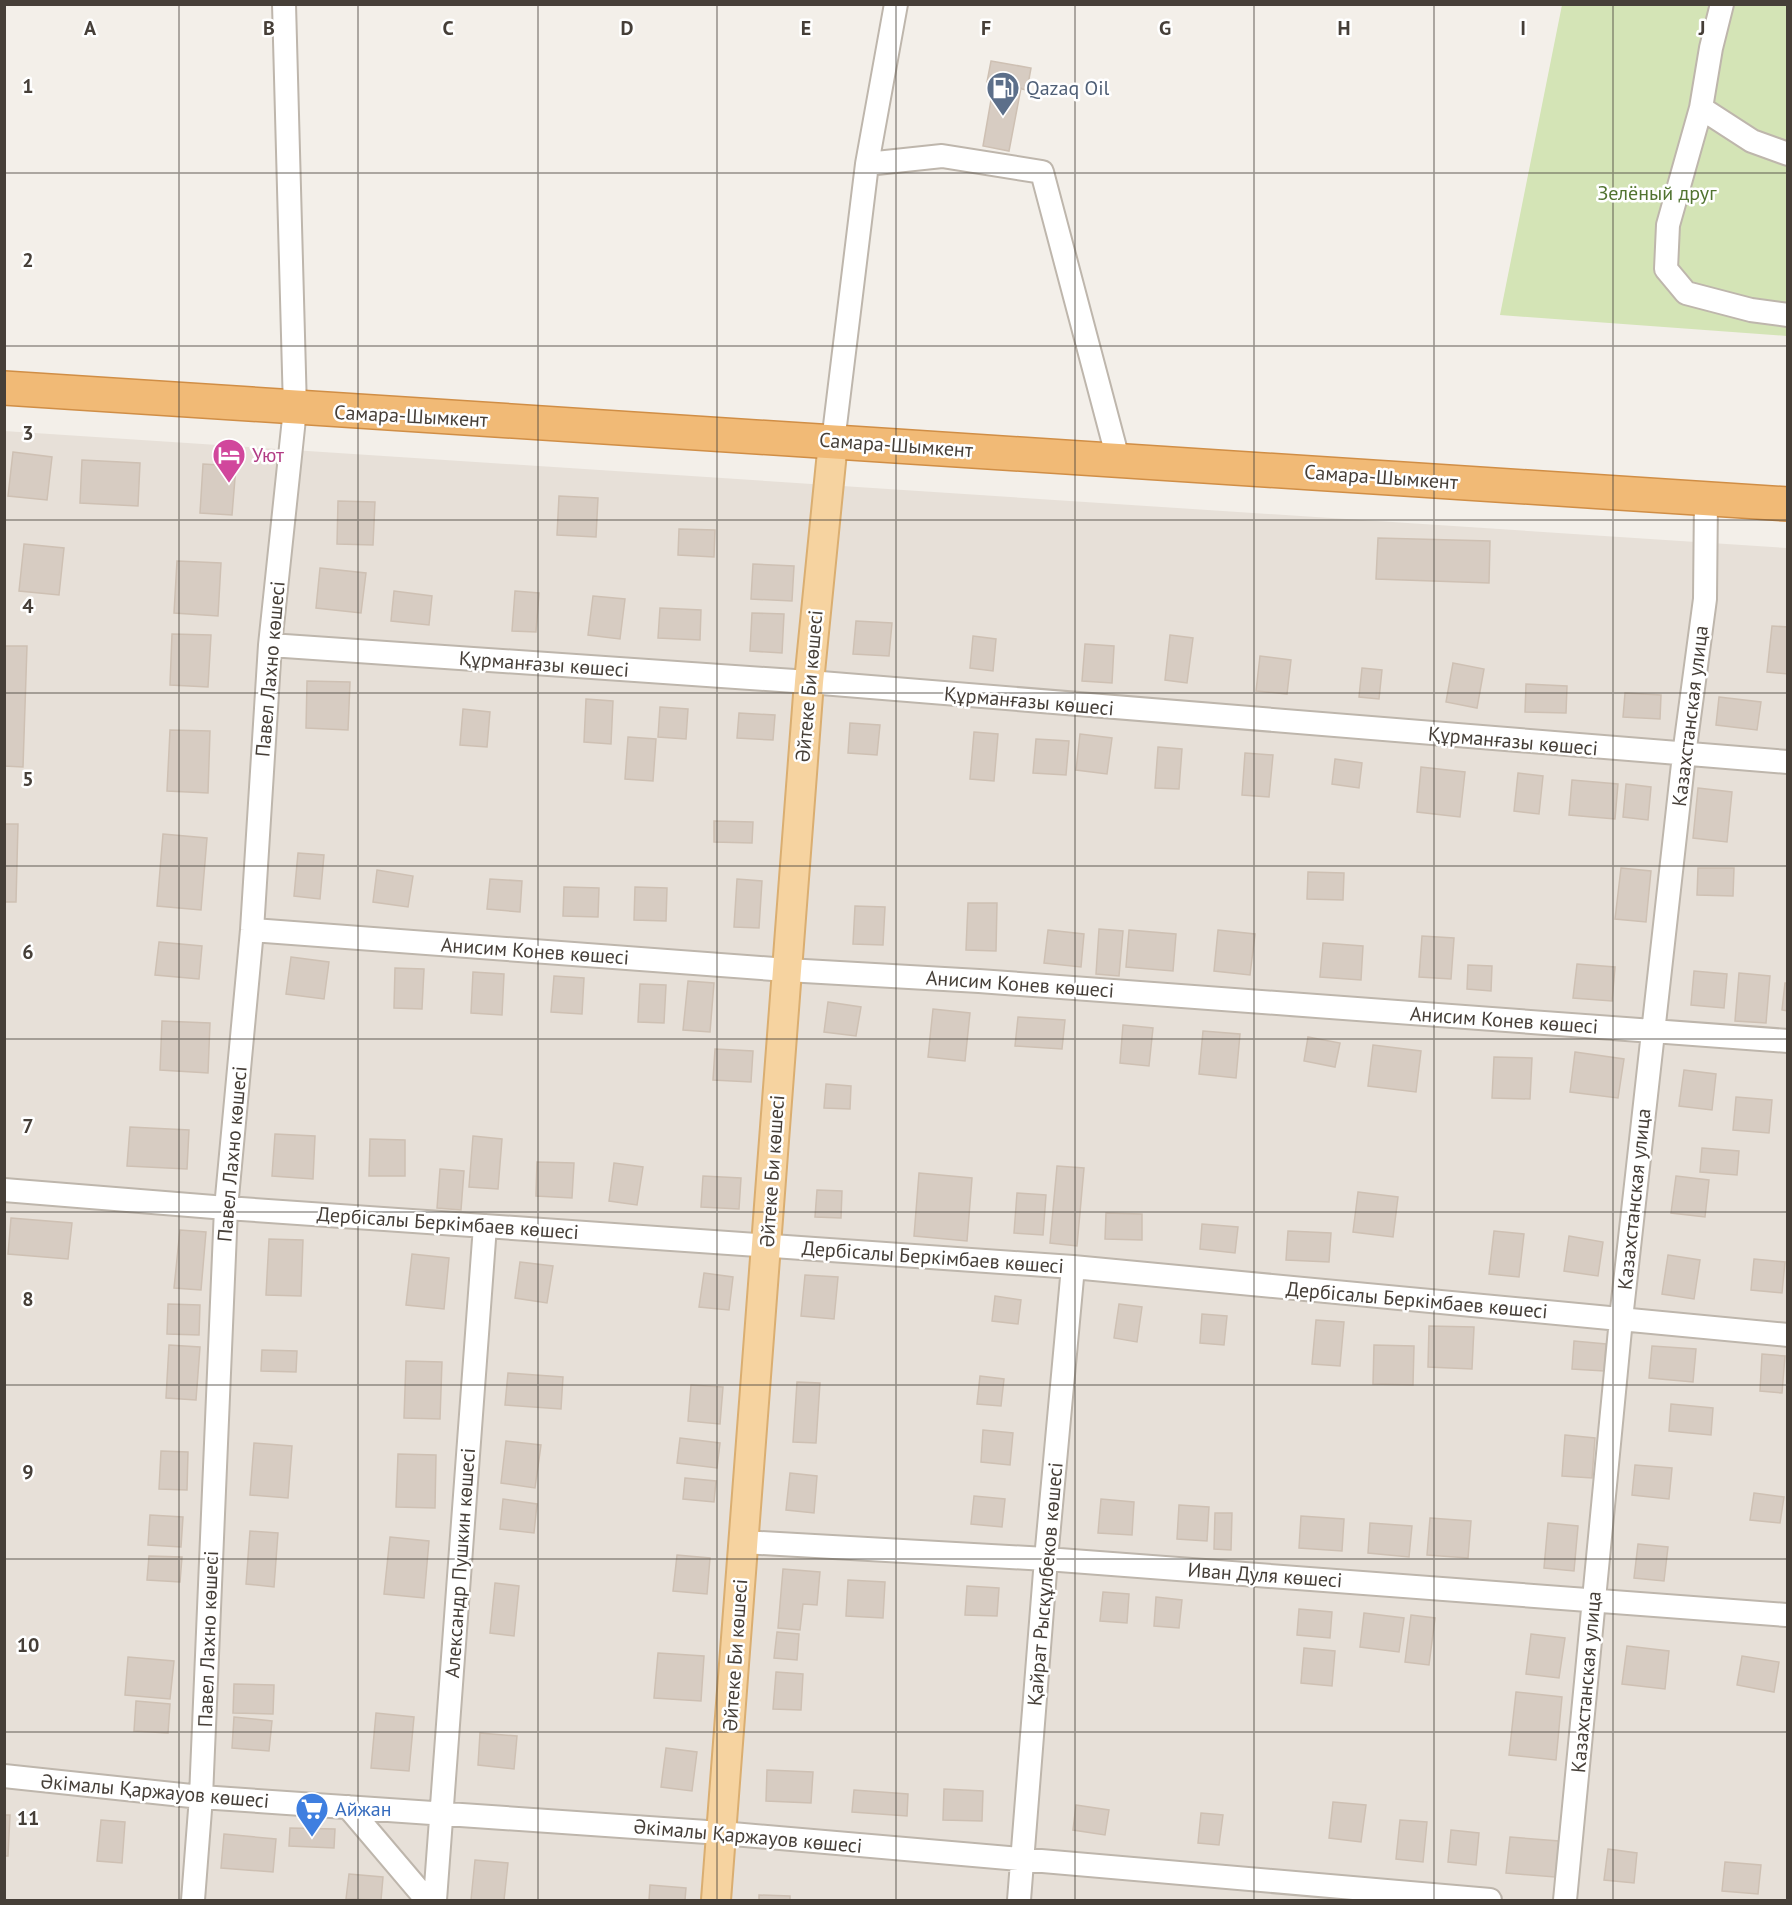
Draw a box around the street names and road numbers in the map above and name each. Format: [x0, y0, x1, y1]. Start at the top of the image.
street label: Самара-Шымкент [333, 399, 489, 433]
street label: Самара-Шымкент [818, 427, 974, 463]
street label: Самара-Шымкент [1303, 459, 1459, 495]
street label: Павел Лахно көшесі [249, 580, 291, 758]
street label: Әйтеке Би көшесі [789, 609, 829, 763]
street label: Казахстанская улица [1666, 624, 1714, 808]
street label: Құрманғазы көшесі [458, 645, 630, 683]
street label: Құрманғазы көшесі [943, 681, 1115, 721]
street label: Құрманғазы көшесі [1427, 721, 1599, 761]
street label: Анисим Конев көшесі [440, 931, 630, 971]
street label: Анисим Конев көшесі [925, 964, 1115, 1004]
street label: Анисим Конев көшесі [1409, 1000, 1599, 1040]
street label: Павел Лахно көшесі [211, 1065, 253, 1243]
street label: Әйтеке Би көшесі [754, 1094, 790, 1248]
street label: Казахстанская улица [1612, 1107, 1656, 1291]
street label: Дербісалы Беркімбаев көшесі [316, 1201, 580, 1245]
street label: Дербісалы Беркімбаев көшесі [801, 1235, 1065, 1279]
street label: Дербісалы Беркімбаев көшесі [1285, 1276, 1549, 1324]
street label: Александр Пушкин көшесі [439, 1447, 481, 1679]
street label: Қайрат Рысқұлбеков көшесі [1021, 1461, 1069, 1707]
street label: Павел Лахно көшесі [192, 1550, 224, 1728]
street label: Иван Дуля көшесі [1187, 1557, 1343, 1593]
street label: Әйтеке Би көшесі [717, 1578, 753, 1732]
street label: Казахстанская улица [1565, 1590, 1607, 1774]
street label: Әкімалы Қаржауов көшесі [40, 1768, 270, 1814]
street label: Әкімалы Қаржауов көшесі [633, 1813, 863, 1859]

